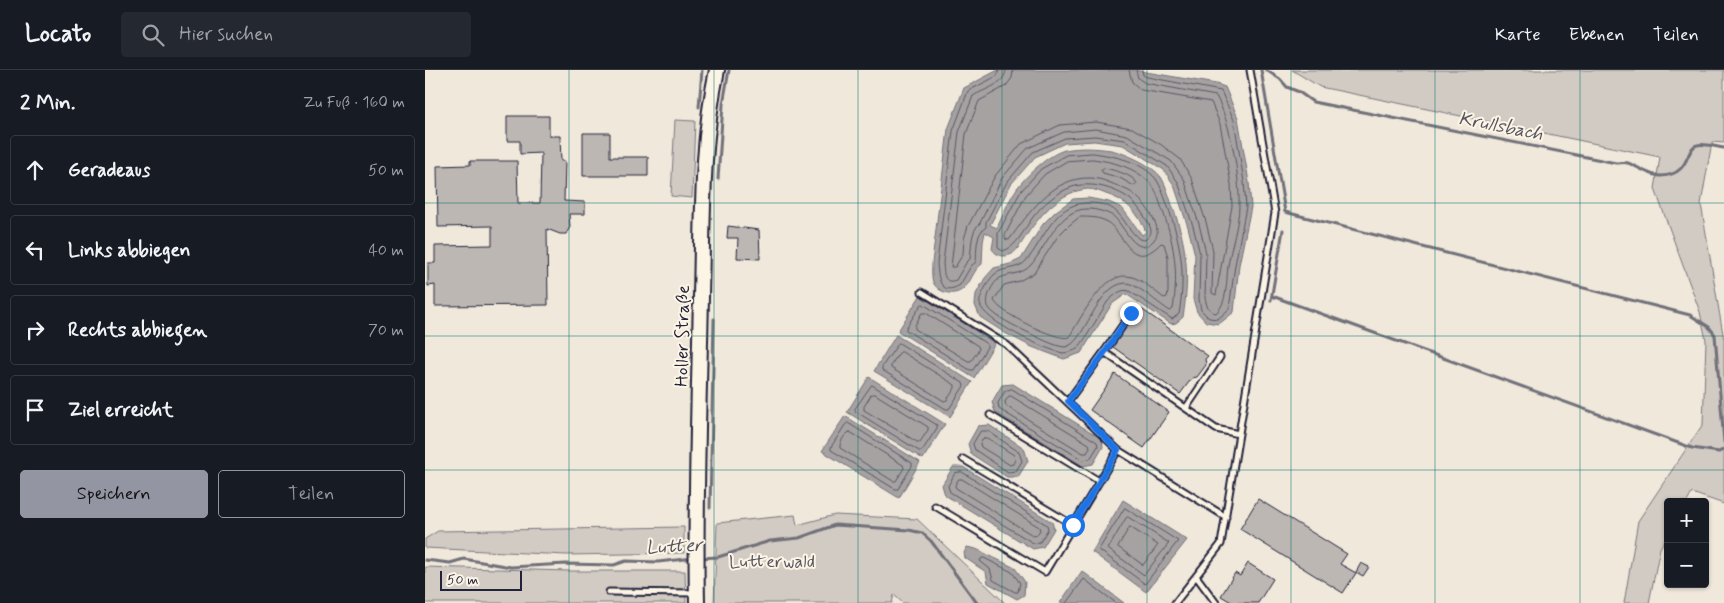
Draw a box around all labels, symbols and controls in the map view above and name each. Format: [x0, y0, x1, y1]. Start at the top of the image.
search box [121, 12, 471, 57]
text: Locato [25, 19, 91, 50]
icon: search [139, 21, 167, 49]
text: Hier suchen [179, 22, 273, 47]
text: Karte [1495, 23, 1541, 47]
text: Ebenen [1569, 23, 1625, 47]
text: Teilen [1653, 23, 1699, 47]
text: 2 Min. [20, 89, 75, 117]
text: Zu Fuß · 160 m [303, 92, 405, 113]
water label: Krullsbach [1456, 106, 1545, 147]
icon: ahead [21, 156, 49, 184]
text: Geradeaus [68, 158, 150, 183]
text: 50 m [368, 160, 404, 181]
icon: left [21, 236, 49, 264]
text: Links abbiegen [68, 238, 190, 263]
text: 40 m [368, 240, 404, 261]
street label: Holler Straße [670, 285, 696, 387]
route end [1120, 302, 1143, 325]
icon: right [21, 316, 49, 344]
text: Rechts abbiegen [68, 318, 207, 343]
text: 70 m [368, 320, 404, 341]
icon: arrive [21, 396, 49, 424]
text: Ziel erreicht [68, 398, 173, 423]
button: Speichern [20, 470, 208, 518]
button: Teilen [218, 470, 405, 518]
map controls [1664, 498, 1709, 588]
button: + [1664, 498, 1709, 543]
route start [1062, 514, 1085, 537]
water label: Lutter [645, 532, 705, 560]
button: − [1664, 543, 1709, 588]
park label: Lutterwald [729, 550, 815, 574]
scale bar [440, 568, 523, 591]
text: 50 m [447, 571, 478, 589]

